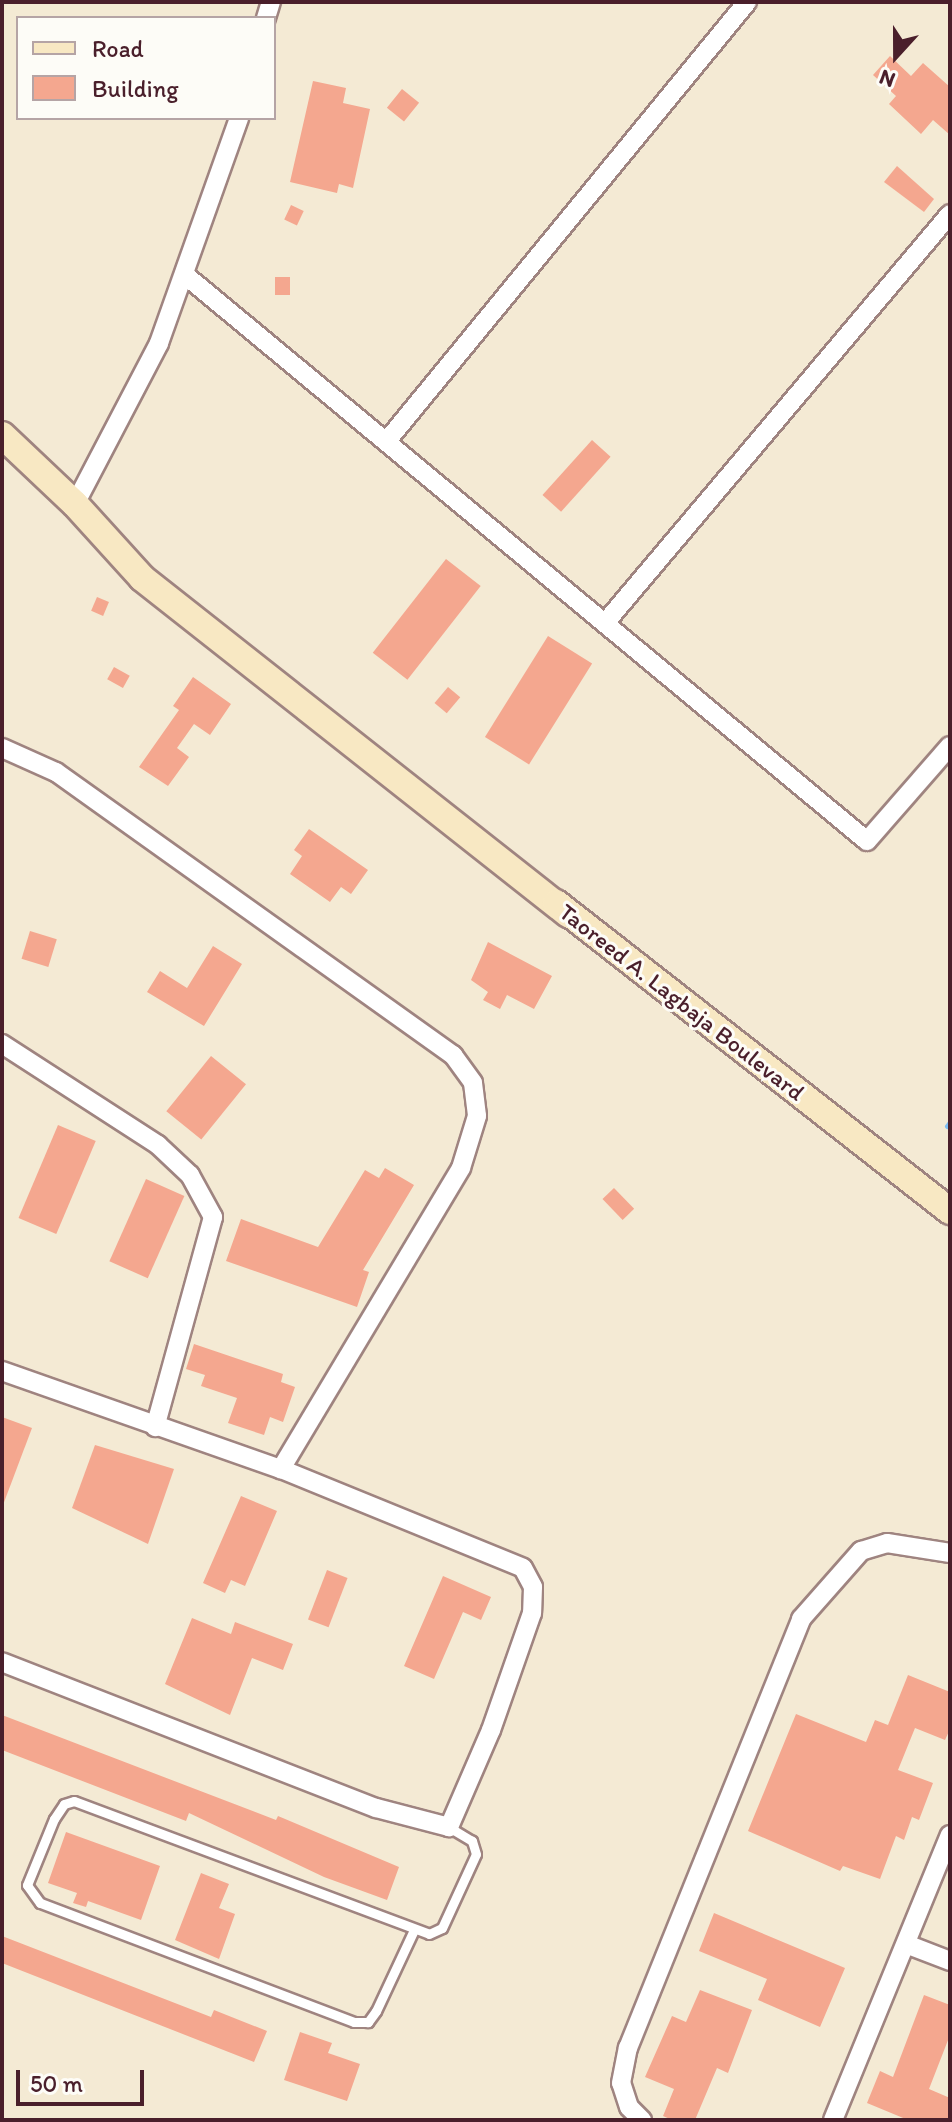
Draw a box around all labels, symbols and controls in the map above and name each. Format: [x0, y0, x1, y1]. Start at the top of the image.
legend [16, 16, 276, 120]
north arrow [856, 16, 936, 96]
text: Road [92, 34, 144, 63]
text: N [875, 64, 899, 94]
text: Building [92, 74, 179, 103]
street label: Taoreed A. Lagbaja Boulevard [553, 897, 811, 1107]
scale bar [20, 2054, 148, 2104]
text: 50 m [30, 2069, 83, 2098]

